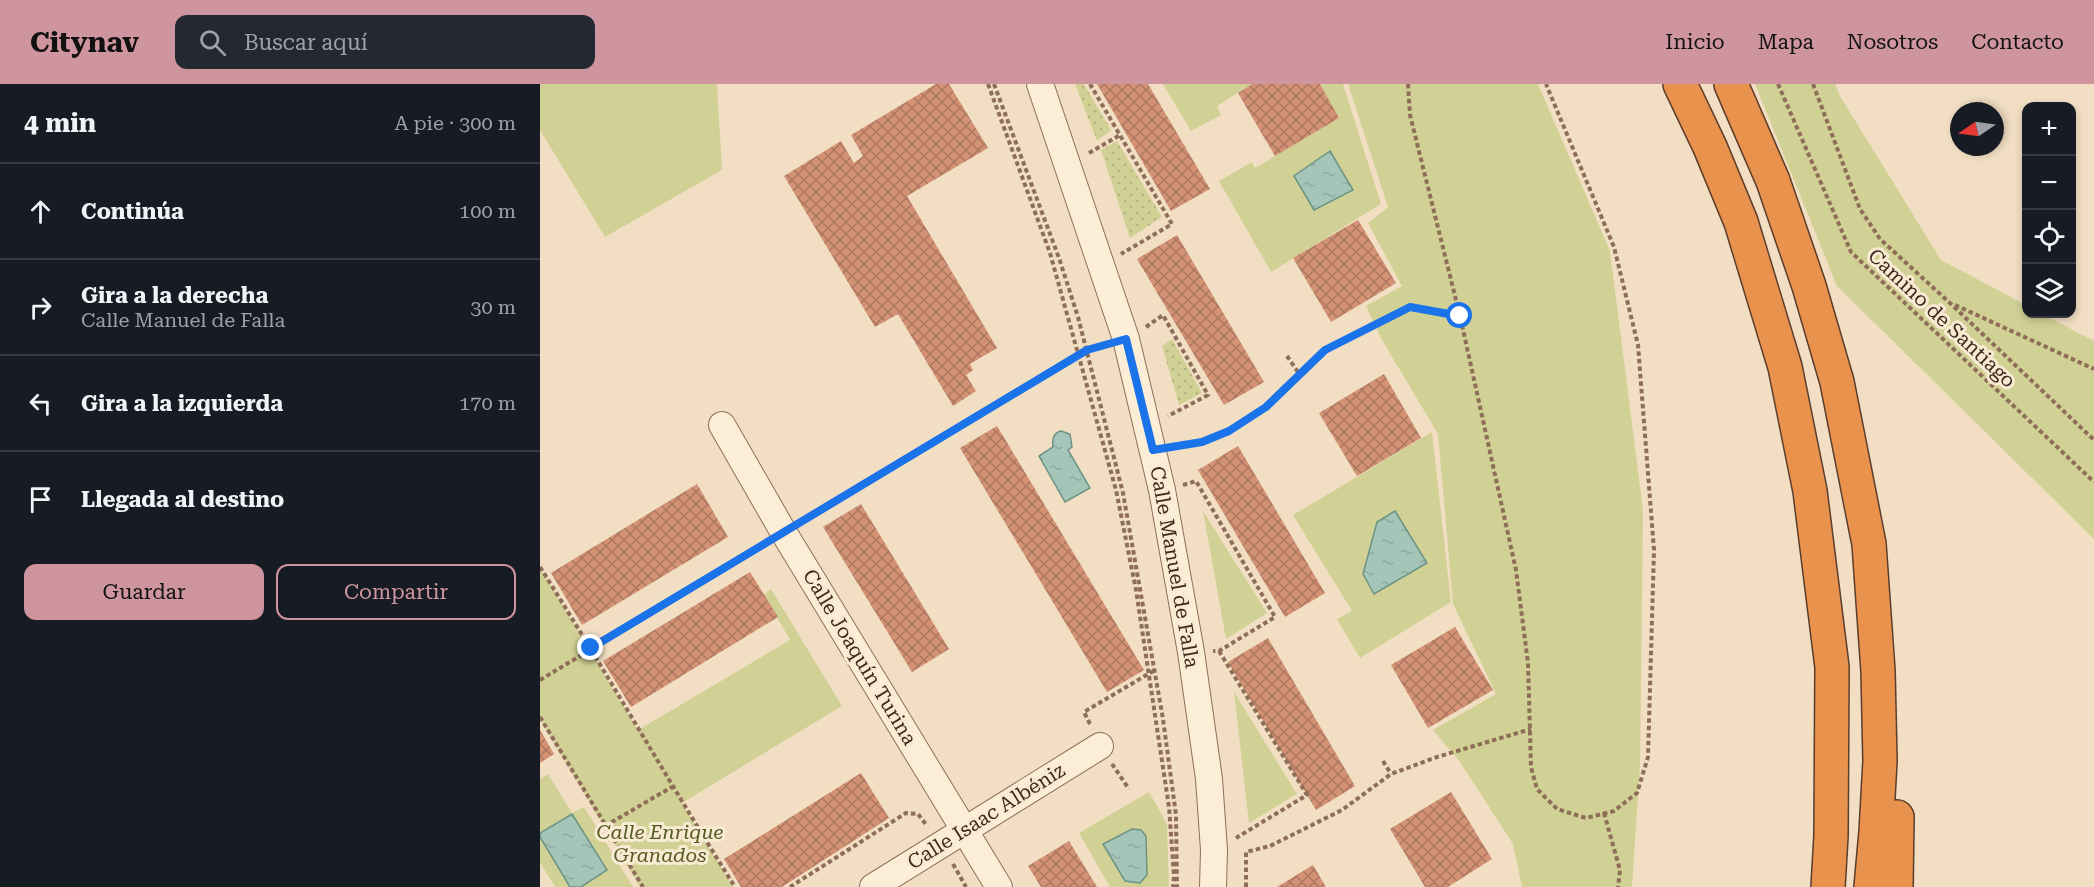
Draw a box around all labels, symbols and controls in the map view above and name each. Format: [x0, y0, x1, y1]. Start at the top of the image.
search box [175, 15, 595, 69]
text: Citynav [30, 26, 139, 59]
icon: search [196, 26, 229, 59]
text: Buscar aquí [244, 30, 368, 55]
text: Inicio [1665, 30, 1725, 54]
text: Mapa [1758, 30, 1814, 54]
text: Nosotros [1847, 30, 1938, 54]
text: Contacto [1971, 30, 2064, 54]
north arrow [1950, 102, 2004, 156]
map controls [2022, 102, 2076, 318]
button: + [2022, 102, 2076, 156]
text: 4 min [24, 108, 96, 138]
text: A pie · 300 m [394, 111, 516, 135]
button: − [2022, 156, 2076, 210]
icon: ahead [24, 195, 57, 228]
text: Continúa [81, 199, 184, 224]
text: 100 m [459, 199, 516, 223]
button: locate [2022, 210, 2076, 264]
street label: Camino de Santiago [1863, 243, 2021, 393]
button: layers [2022, 264, 2076, 318]
text: Gira a la derecha [81, 283, 268, 308]
icon: right [24, 291, 57, 324]
text: 30 m [470, 295, 516, 319]
route start [1446, 302, 1472, 328]
text: Calle Manuel de Falla [81, 308, 285, 332]
icon: left [24, 387, 57, 420]
text: Gira a la izquierda [81, 391, 283, 416]
text: 170 m [459, 391, 516, 415]
street label: Calle Manuel de Falla [1145, 464, 1205, 670]
icon: arrive [24, 483, 57, 516]
text: Llegada al destino [81, 487, 284, 512]
button: Guardar [24, 564, 264, 620]
button: Compartir [276, 564, 516, 620]
street label: Calle Joaquín Turina [798, 565, 922, 749]
route end [577, 634, 603, 660]
street label: Calle Isaac Albéniz [903, 758, 1069, 874]
park label: Calle Enrique Granados [597, 820, 723, 867]

